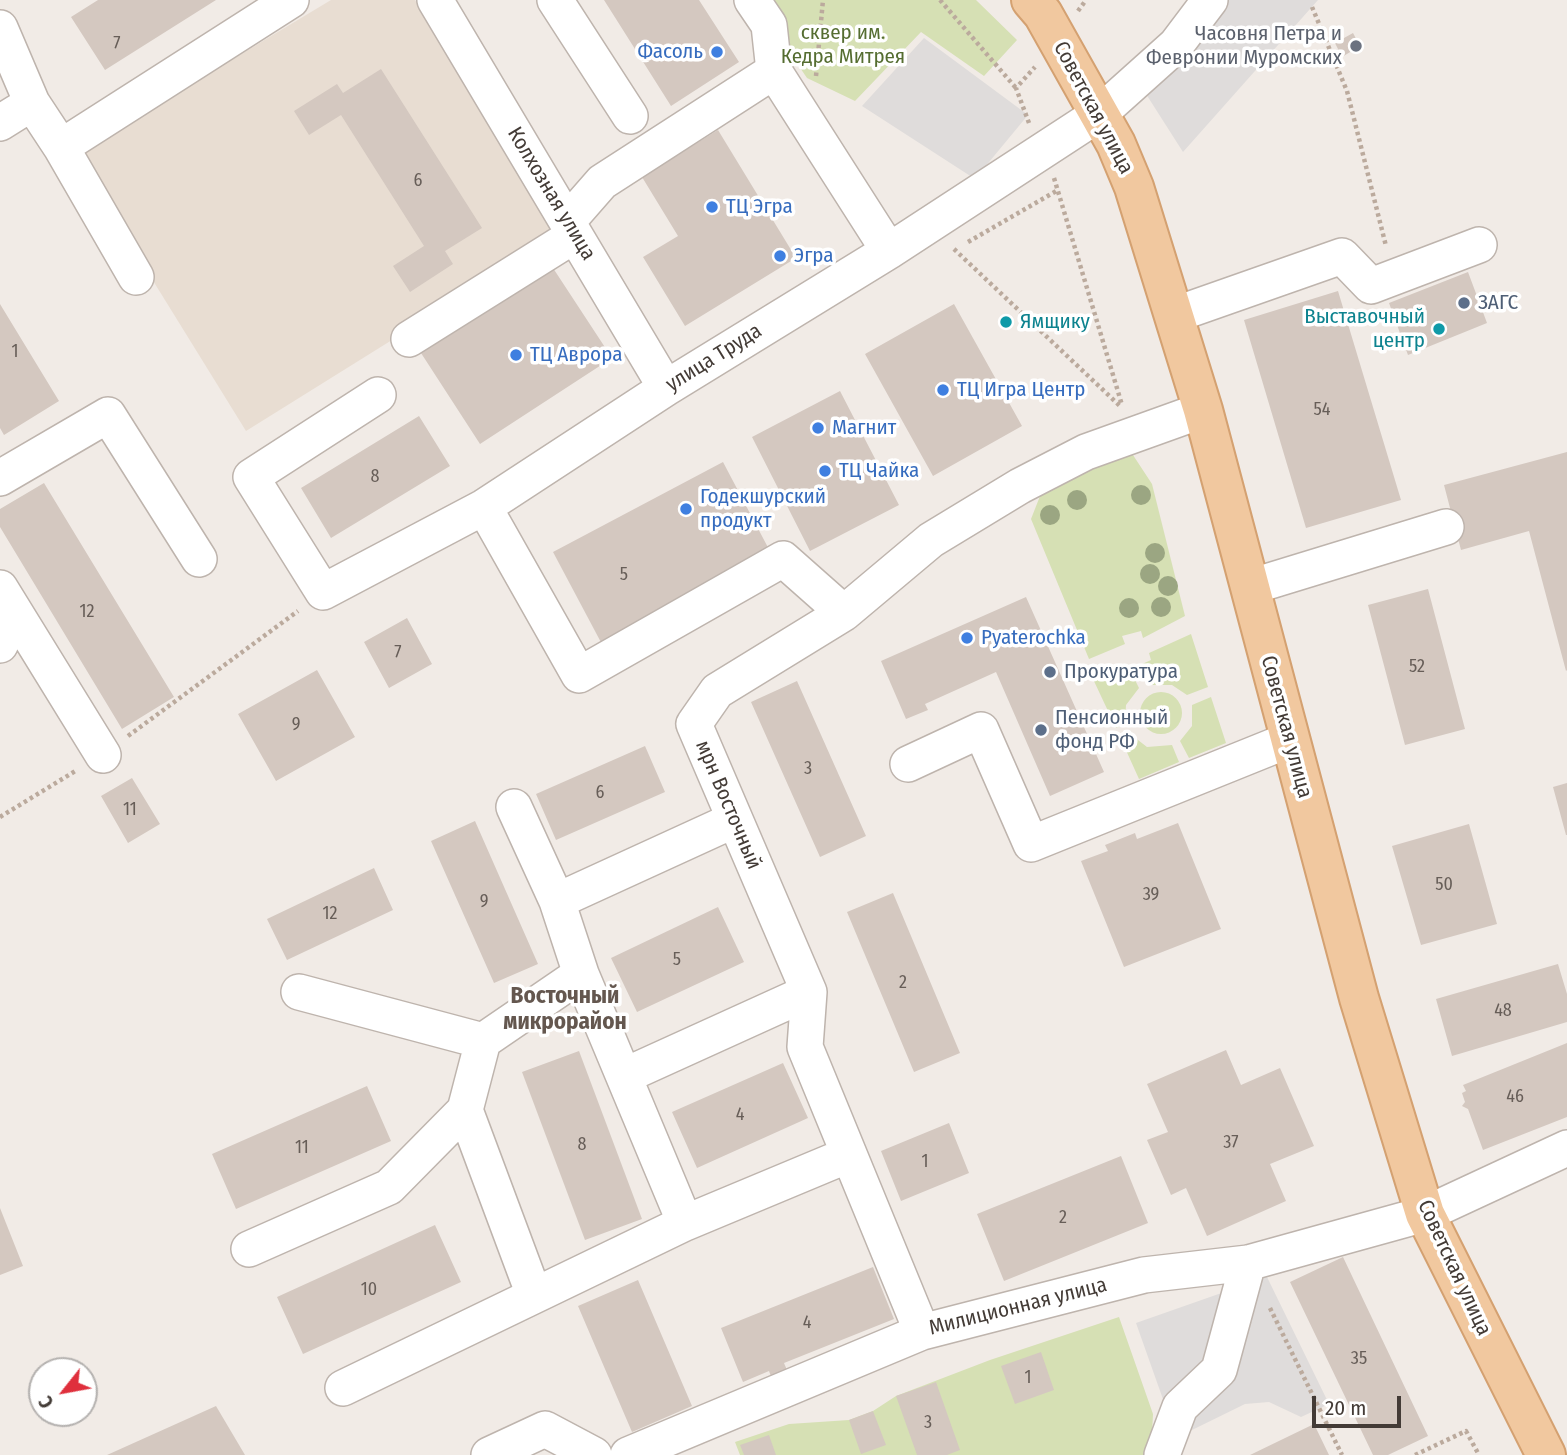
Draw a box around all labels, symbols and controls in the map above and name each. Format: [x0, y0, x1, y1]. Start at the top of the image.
park label: сквер им. Кедра Митрея [781, 20, 905, 70]
place label: Часовня Петра и Февронии Муромских [1146, 21, 1342, 71]
house number: 7 [113, 33, 121, 55]
street label: Советская улица [1048, 37, 1138, 179]
marker: Часовня Петра и Февронии Муромских [1348, 38, 1364, 54]
place label: Фасоль [638, 39, 703, 65]
marker: Фасоль [709, 44, 725, 60]
street label: Колхозная улица [501, 123, 601, 265]
house number: 6 [414, 170, 422, 192]
place label: ТЦ Эгра [726, 194, 793, 220]
marker: ТЦ Эгра [704, 199, 720, 215]
place label: Эгра [794, 243, 834, 269]
marker: Эгра [772, 248, 788, 264]
place label: ЗАГС [1478, 290, 1518, 316]
marker: ЗАГС [1456, 295, 1472, 311]
place label: Выставочный центр [1304, 304, 1425, 354]
place label: Ямщику [1020, 309, 1090, 335]
marker: Ямщику [998, 314, 1014, 330]
street label: улица Труда [661, 319, 767, 397]
marker: Выставочный центр [1431, 321, 1447, 337]
house number: 1 [11, 341, 19, 363]
place label: ТЦ Аврора [530, 342, 622, 368]
marker: ТЦ Аврора [508, 347, 524, 363]
place label: ТЦ Игра Центр [957, 377, 1085, 403]
marker: ТЦ Игра Центр [935, 382, 951, 398]
house number: 54 [1314, 399, 1330, 421]
place label: Магнит [832, 415, 896, 441]
marker: Магнит [810, 420, 826, 436]
place label: ТЦ Чайка [839, 458, 919, 484]
marker: ТЦ Чайка [817, 463, 833, 479]
house number: 8 [371, 466, 379, 488]
place label: Годекшурский продукт [700, 484, 826, 534]
marker: Годекшурский продукт [678, 501, 694, 517]
house number: 5 [620, 564, 628, 586]
house number: 12 [80, 601, 94, 623]
place label: Pyaterochka [981, 625, 1086, 651]
marker: Pyaterochka [959, 630, 975, 646]
house number: 7 [394, 642, 402, 664]
street label: Советская улица [1255, 653, 1317, 801]
house number: 52 [1409, 656, 1425, 678]
place label: Прокуратура [1064, 659, 1178, 685]
marker: Прокуратура [1042, 664, 1058, 680]
place label: Пенсионный фонд РФ [1055, 705, 1168, 755]
house number: 9 [292, 714, 300, 736]
marker: Пенсионный фонд РФ [1033, 722, 1049, 738]
street label: мрн Восточный [690, 737, 766, 873]
house number: 3 [804, 758, 812, 780]
house number: 6 [596, 782, 604, 804]
house number: 11 [123, 799, 137, 821]
house number: 50 [1435, 874, 1453, 896]
house number: 39 [1143, 884, 1159, 906]
house number: 9 [480, 891, 488, 913]
house number: 12 [323, 903, 337, 925]
house number: 5 [673, 949, 681, 971]
house number: 2 [899, 972, 907, 994]
district label: Восточный микрорайон [503, 983, 627, 1037]
house number: 48 [1494, 1000, 1512, 1022]
house number: 46 [1506, 1086, 1524, 1108]
house number: 4 [736, 1104, 744, 1126]
house number: 37 [1223, 1132, 1239, 1154]
house number: 8 [578, 1134, 586, 1156]
house number: 11 [295, 1137, 309, 1159]
house number: 1 [921, 1151, 929, 1173]
street label: Советская улица [1412, 1196, 1496, 1340]
house number: 2 [1059, 1207, 1067, 1229]
street label: Милиционная улица [926, 1273, 1110, 1341]
house number: 10 [361, 1279, 377, 1301]
house number: 4 [803, 1312, 811, 1334]
house number: 35 [1351, 1348, 1367, 1370]
north arrow [28, 1357, 98, 1427]
house number: 1 [1024, 1367, 1032, 1389]
scale bar [1315, 1382, 1404, 1426]
text: С [34, 1392, 59, 1412]
text: 20 m [1325, 1395, 1366, 1421]
house number: 3 [924, 1412, 932, 1434]

